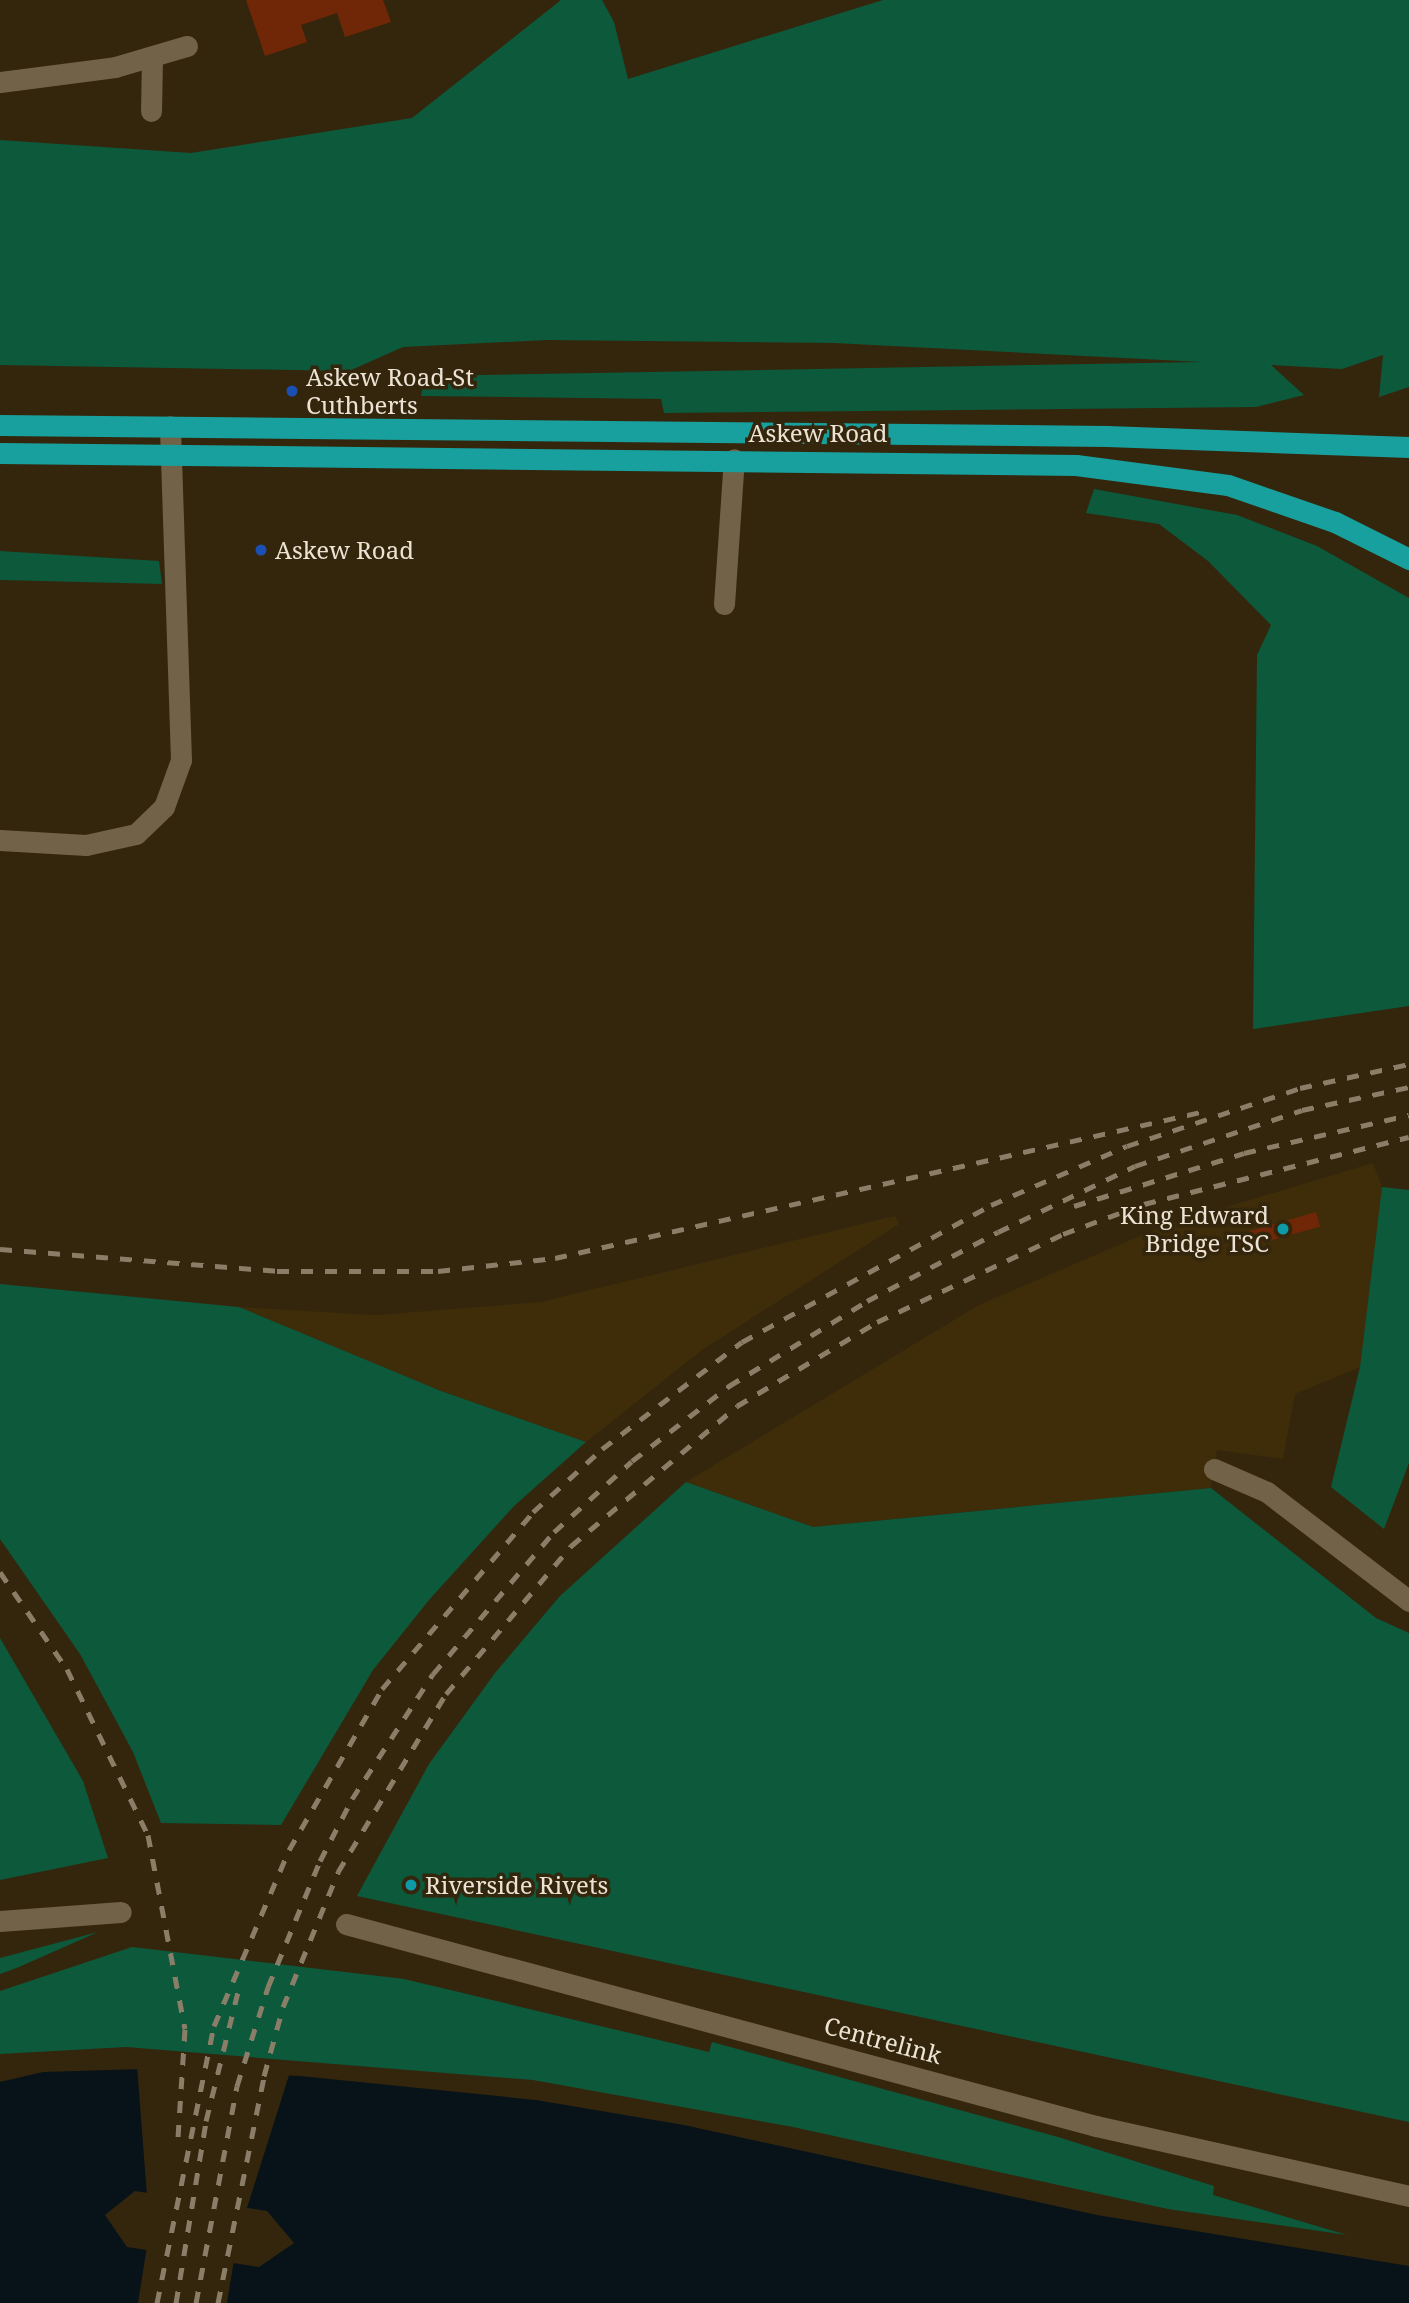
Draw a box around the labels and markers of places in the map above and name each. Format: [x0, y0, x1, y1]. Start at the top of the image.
place label: Askew Road-St Cuthberts [306, 363, 474, 419]
marker: Askew Road-St Cuthberts [284, 383, 300, 399]
place label: Askew Road [275, 536, 414, 564]
marker: Askew Road [253, 542, 269, 558]
place label: King Edward Bridge TSC [1120, 1201, 1269, 1257]
marker: King Edward Bridge TSC [1275, 1221, 1291, 1237]
place label: Riverside Rivets [425, 1871, 608, 1899]
marker: Riverside Rivets [403, 1877, 419, 1893]

